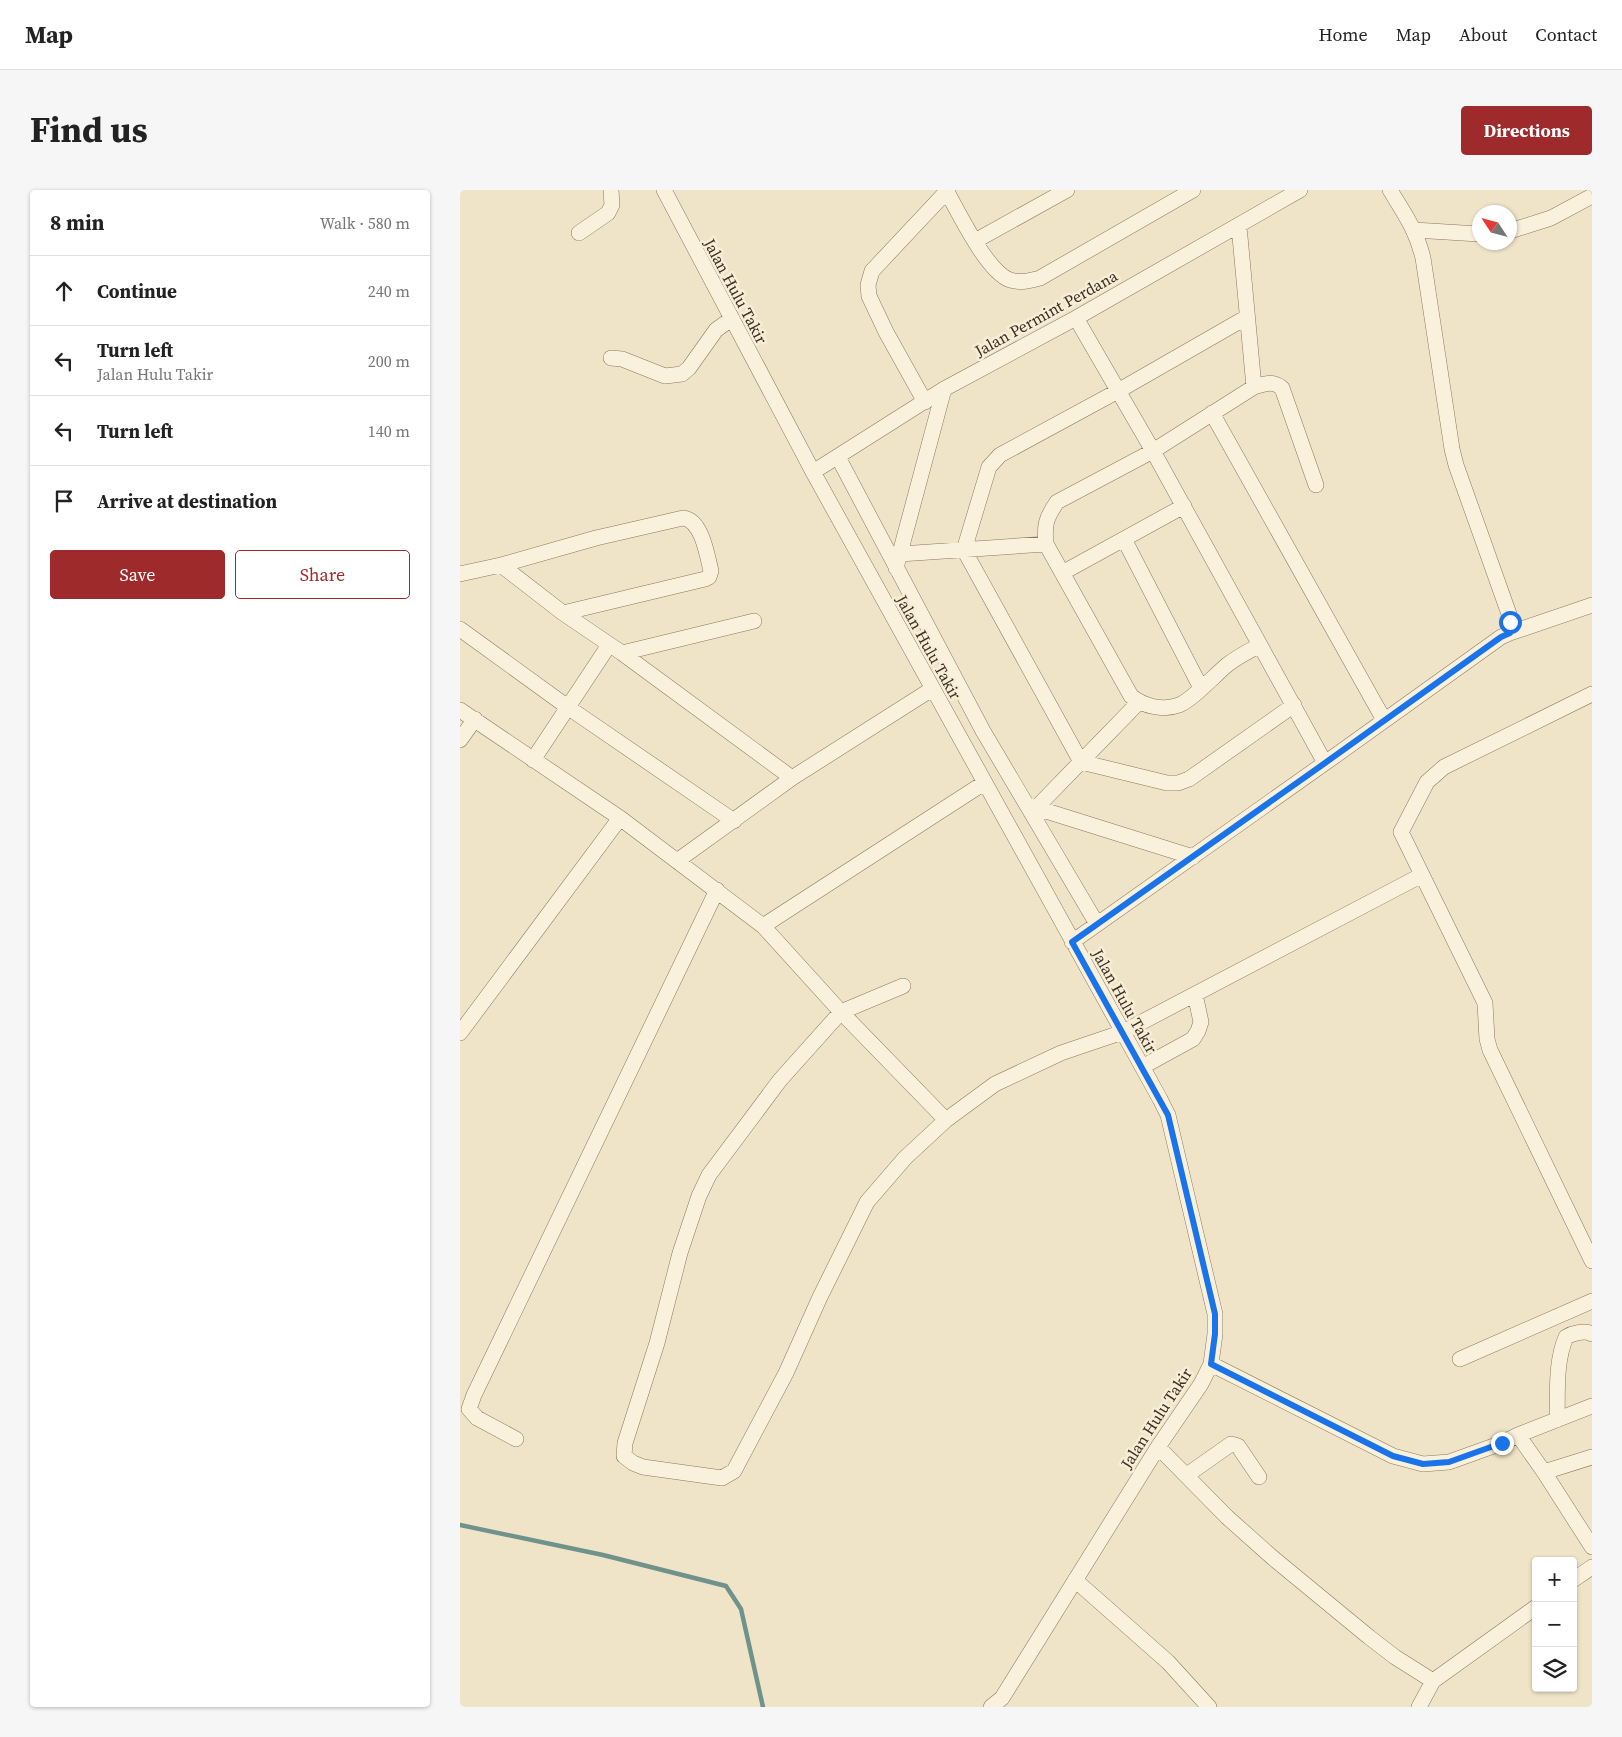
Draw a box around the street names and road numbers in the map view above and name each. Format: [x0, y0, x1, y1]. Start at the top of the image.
street label: Jalan Hulu Takir [699, 234, 773, 348]
street label: Jalan Permint Perdana [970, 264, 1122, 362]
street label: Jalan Hulu Takir [891, 590, 967, 703]
street label: Jalan Hulu Takir [1087, 944, 1163, 1057]
street label: Jalan Hulu Takir [1115, 1363, 1197, 1474]

